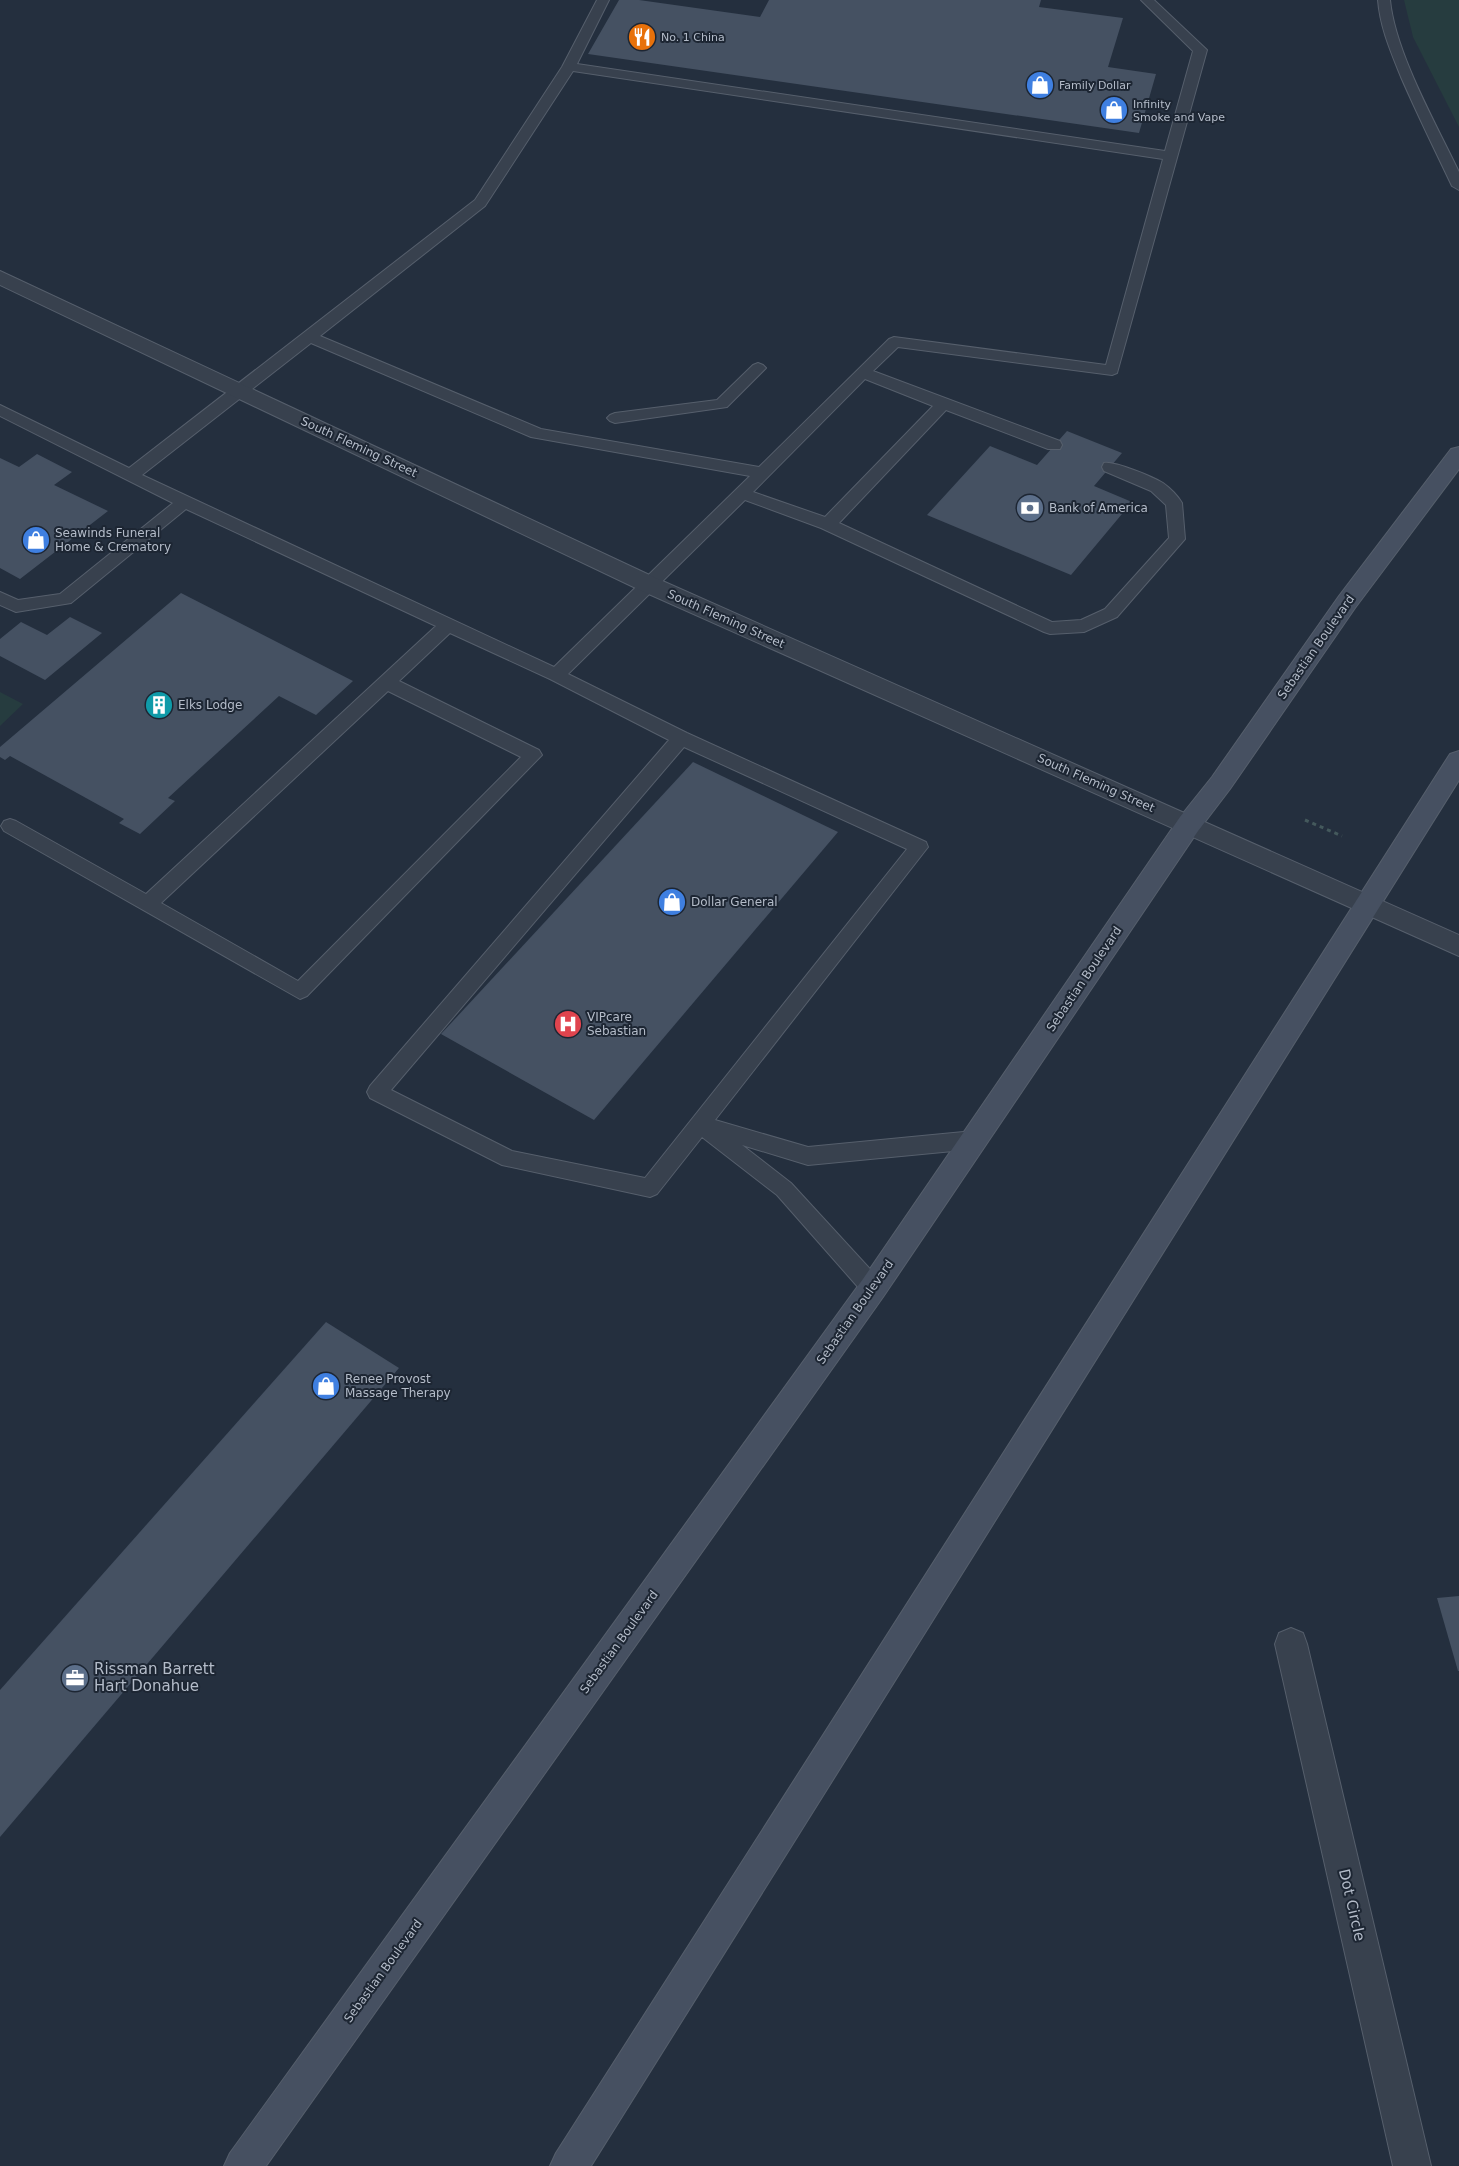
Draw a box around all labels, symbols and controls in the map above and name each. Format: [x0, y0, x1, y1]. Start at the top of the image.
restaurant icon: No. 1 China [627, 22, 657, 52]
place label: No. 1 China [661, 31, 725, 44]
shop icon: Family Dollar [1025, 70, 1055, 100]
place label: Family Dollar [1059, 79, 1131, 92]
shop icon: Infinity Smoke and Vape [1099, 95, 1129, 125]
place label: Infinity Smoke and Vape [1133, 98, 1225, 124]
street label: South Fleming Street [299, 414, 420, 480]
bank icon: Bank of America [1015, 493, 1045, 523]
place label: Bank of America [1049, 501, 1148, 515]
shop icon: Seawinds Funeral Home & Crematory [21, 525, 51, 555]
place label: Seawinds Funeral Home & Crematory [55, 526, 171, 554]
street label: South Fleming Street [665, 587, 787, 651]
street label: Sebastian Boulevard [1275, 592, 1357, 702]
building icon: Elks Lodge [144, 690, 174, 720]
place label: Elks Lodge [178, 698, 242, 712]
street label: South Fleming Street [1035, 751, 1157, 815]
shop icon: Dollar General [657, 887, 687, 917]
place label: Dollar General [691, 895, 778, 909]
street label: Sebastian Boulevard [1044, 924, 1124, 1034]
hospital icon: VIPcare Sebastian [553, 1009, 583, 1039]
place label: VIPcare Sebastian [587, 1010, 646, 1038]
street label: Sebastian Boulevard [814, 1257, 896, 1367]
shop icon: Renee Provost Massage Therapy [311, 1371, 341, 1401]
place label: Renee Provost Massage Therapy [345, 1372, 451, 1400]
street label: Sebastian Boulevard [577, 1588, 661, 1696]
place label: Rissman Barrett Hart Donahue [94, 1660, 215, 1695]
office icon: Rissman Barrett Hart Donahue [60, 1663, 90, 1693]
street label: Dot Circle [1335, 1867, 1369, 1943]
street label: Sebastian Boulevard [341, 1917, 425, 2025]

